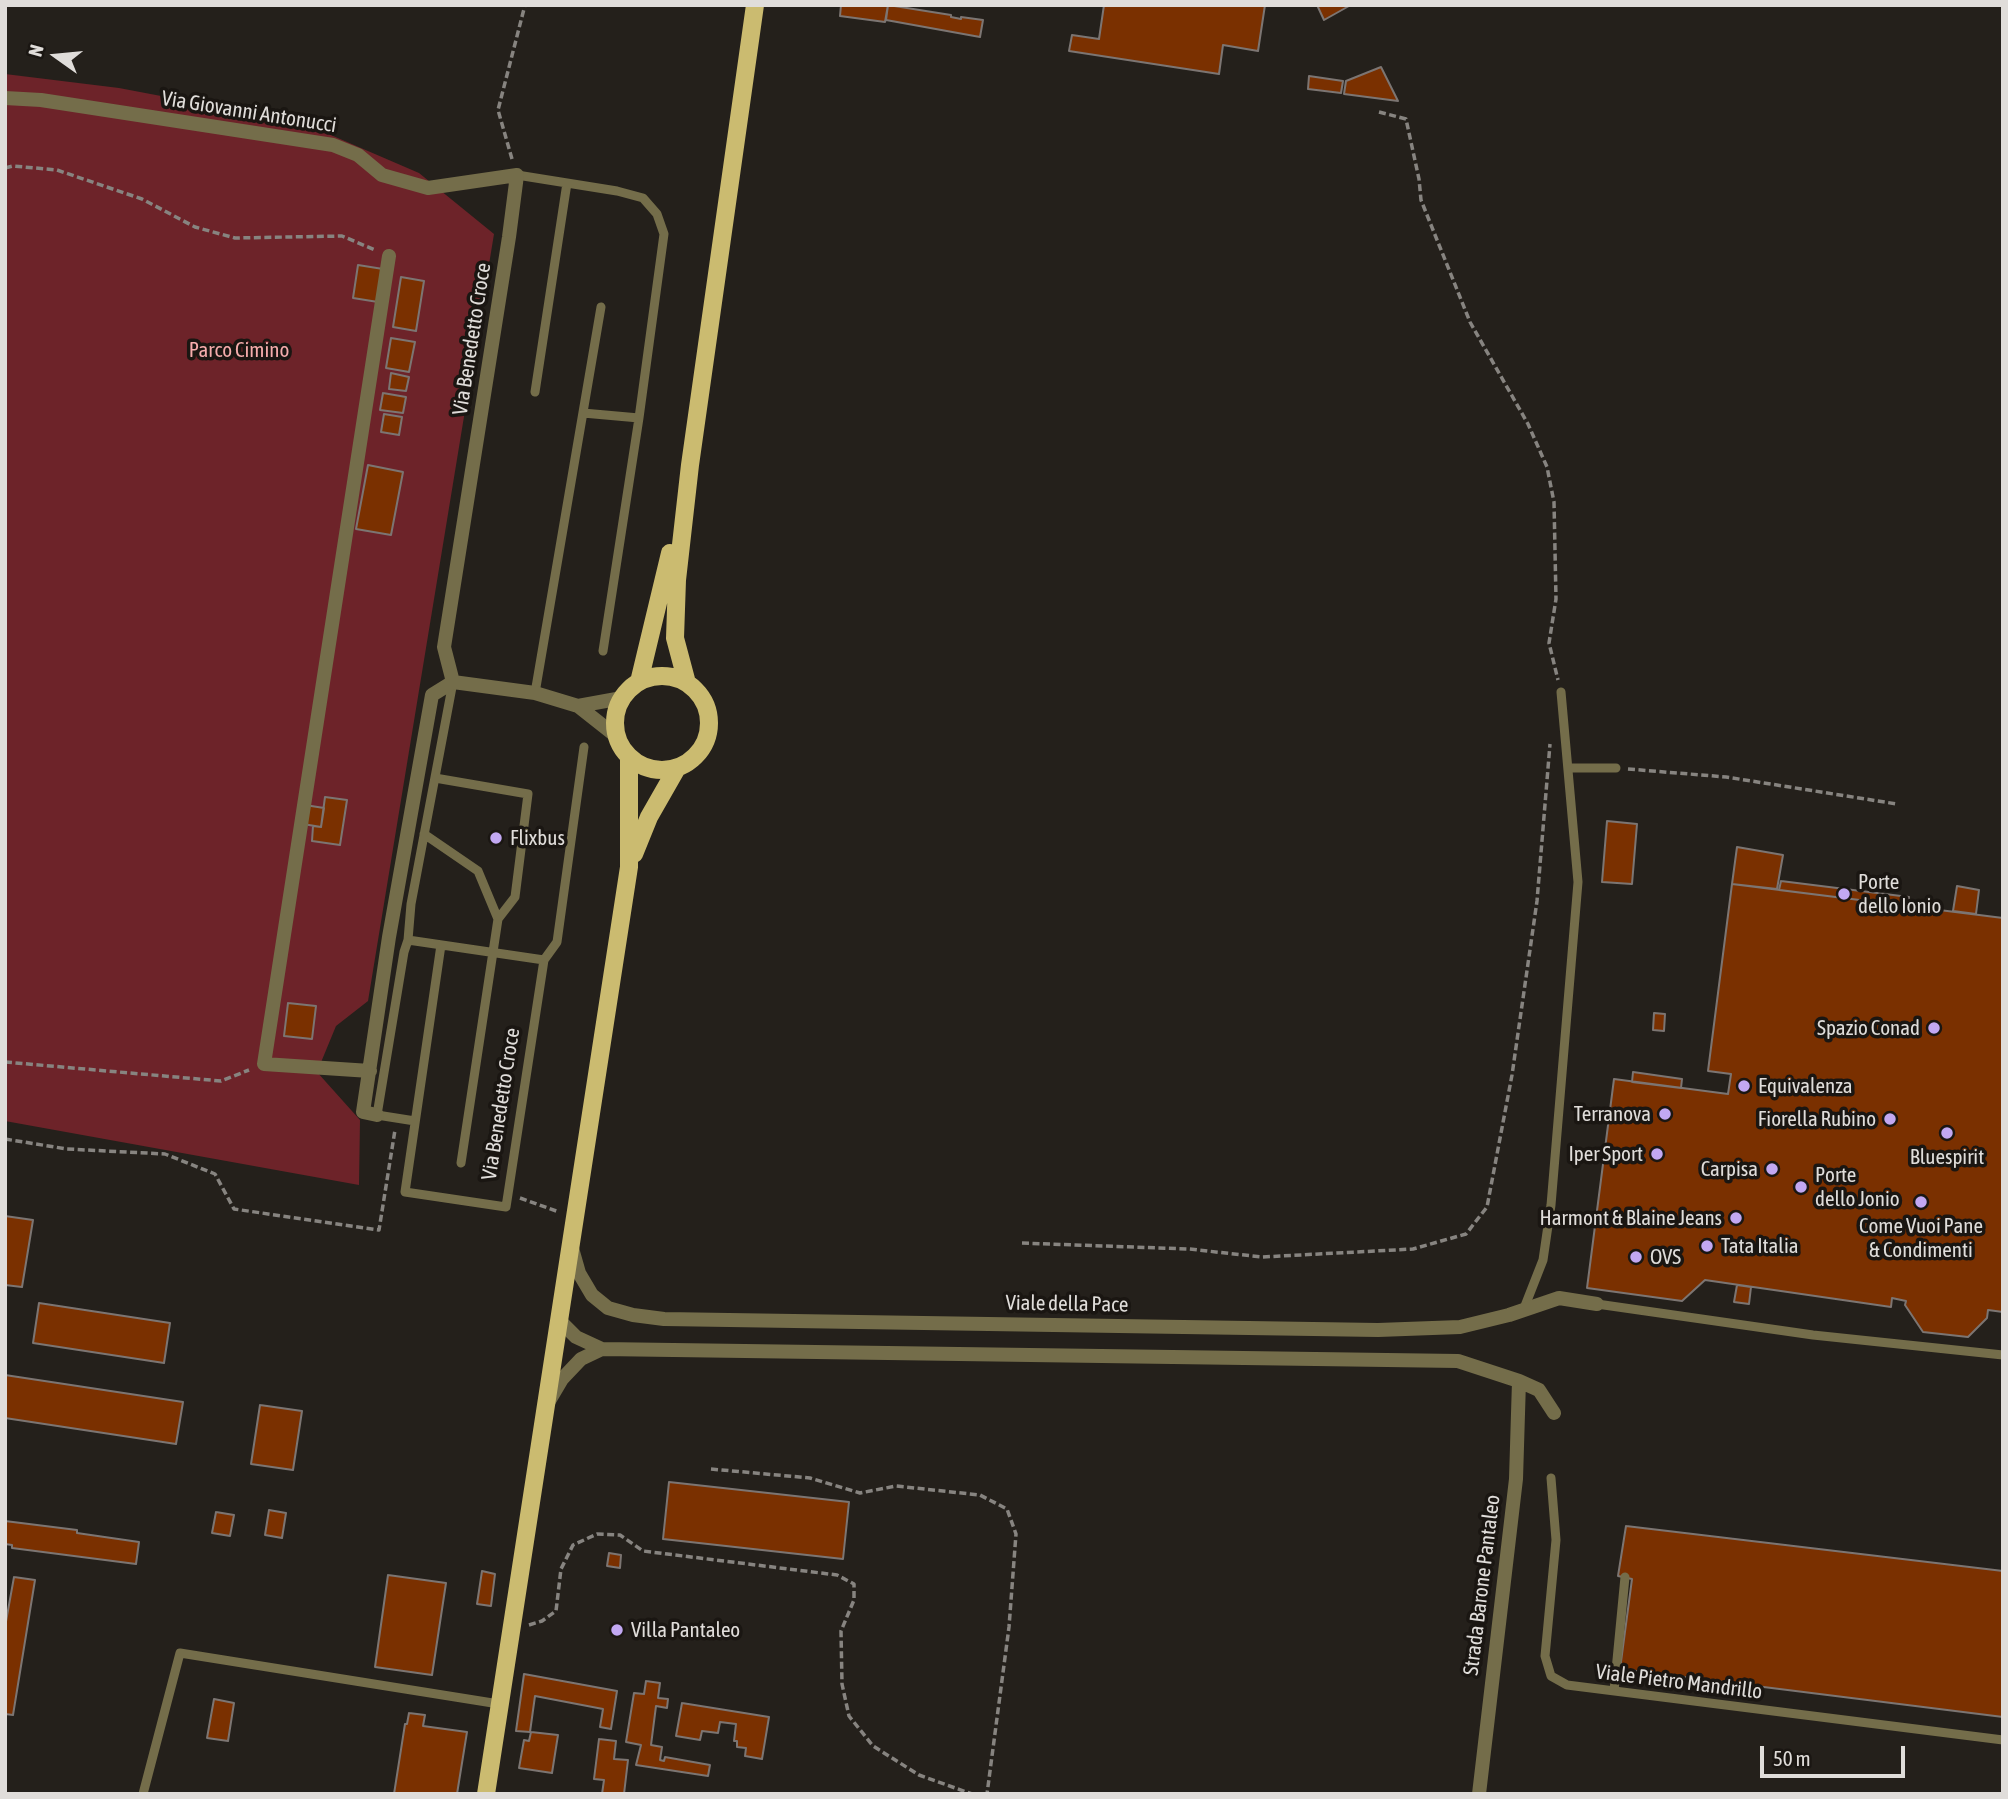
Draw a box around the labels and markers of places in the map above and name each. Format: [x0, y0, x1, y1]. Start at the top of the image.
place label: Flixbus [510, 825, 565, 851]
marker: Flixbus [488, 830, 504, 846]
place label: Porte dello Ionio [1858, 869, 1941, 919]
marker: Porte dello Ionio [1836, 886, 1852, 902]
place label: Spazio Conad [1817, 1015, 1920, 1041]
marker: Spazio Conad [1926, 1020, 1942, 1036]
place label: Equivalenza [1758, 1073, 1852, 1099]
marker: Equivalenza [1736, 1078, 1752, 1094]
place label: Terranova [1574, 1101, 1651, 1127]
marker: Terranova [1657, 1106, 1673, 1122]
place label: Fiorella Rubino [1758, 1106, 1876, 1132]
marker: Fiorella Rubino [1882, 1111, 1898, 1127]
marker: Bluespirit [1939, 1125, 1955, 1141]
place label: Iper Sport [1568, 1141, 1643, 1167]
place label: Bluespirit [1910, 1144, 1984, 1170]
marker: Iper Sport [1649, 1146, 1665, 1162]
place label: Carpisa [1701, 1156, 1758, 1182]
marker: Carpisa [1764, 1161, 1780, 1177]
place label: Porte dello Jonio [1815, 1162, 1900, 1212]
marker: Porte dello Jonio [1793, 1179, 1809, 1195]
marker: Come Vuoi Pane & Condimenti [1913, 1194, 1929, 1210]
place label: Harmont & Blaine Jeans [1540, 1205, 1722, 1231]
marker: Harmont & Blaine Jeans [1728, 1210, 1744, 1226]
place label: Come Vuoi Pane & Condimenti [1859, 1213, 1983, 1263]
place label: Tata Italia [1721, 1233, 1799, 1259]
marker: Tata Italia [1699, 1238, 1715, 1254]
place label: OVS [1650, 1244, 1681, 1270]
marker: OVS [1628, 1249, 1644, 1265]
place label: Villa Pantaleo [631, 1617, 740, 1643]
marker: Villa Pantaleo [609, 1622, 625, 1638]

